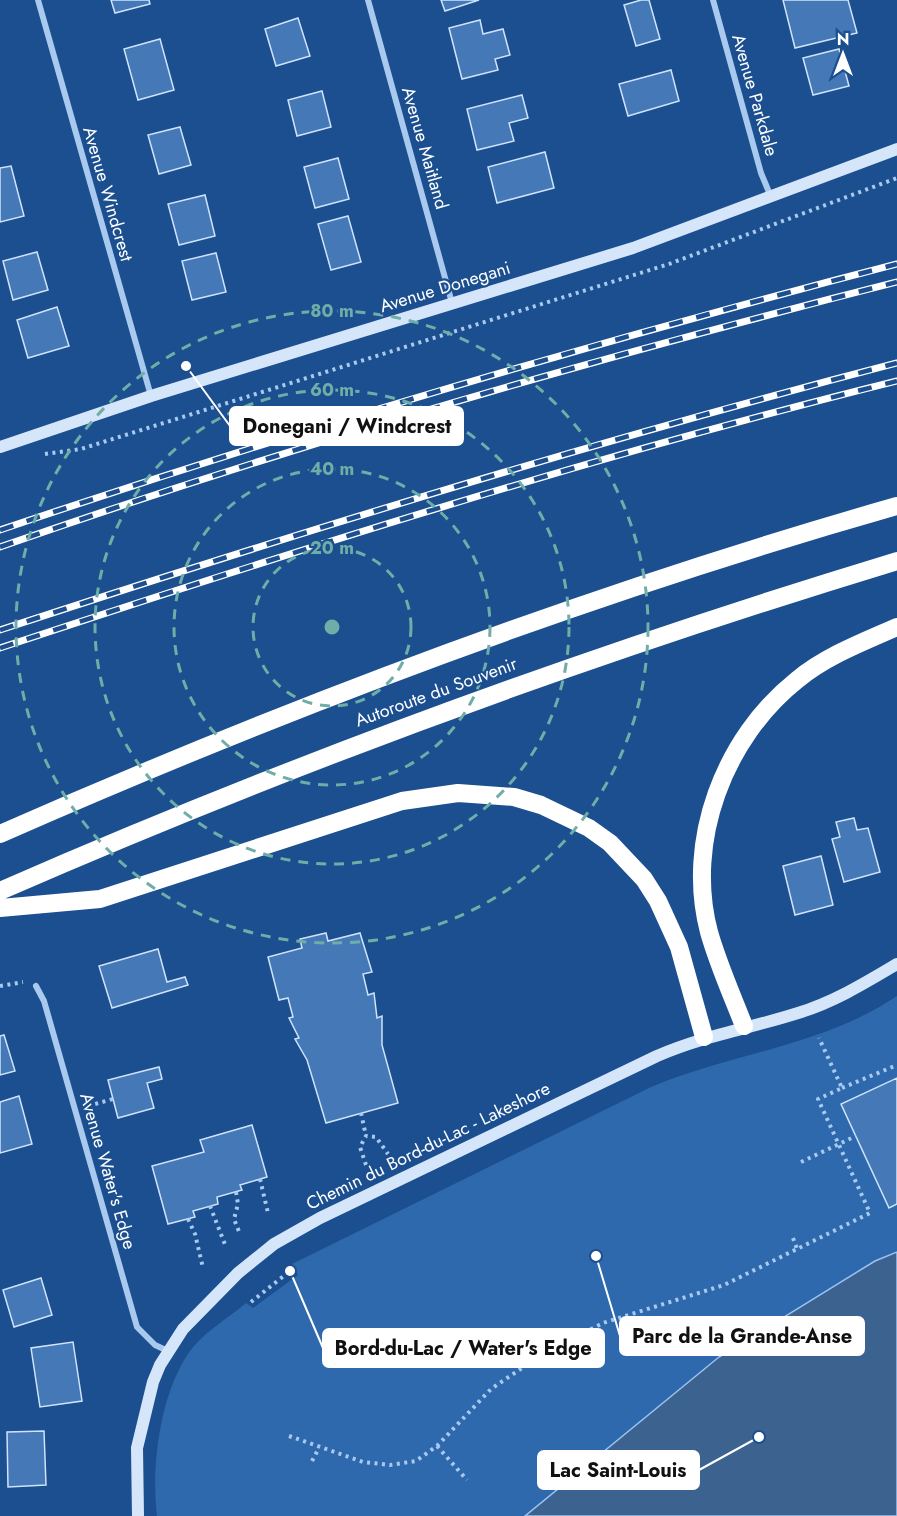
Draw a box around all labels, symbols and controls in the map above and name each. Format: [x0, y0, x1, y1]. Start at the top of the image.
north arrow [813, 24, 873, 84]
text: N [837, 28, 849, 51]
street label: Avenue Parkdale [725, 31, 785, 159]
street label: Avenue Maitland [395, 84, 455, 212]
street label: Avenue Windcrest [76, 124, 140, 265]
street label: Avenue Donegani [376, 255, 514, 319]
text: 80 m [310, 298, 354, 324]
text: 60 m [310, 377, 354, 403]
callout: Donegani / Windcrest [230, 407, 463, 445]
text: Donegani / Windcrest [243, 412, 452, 441]
text: 40 m [310, 456, 354, 482]
text: 20 m [310, 535, 354, 561]
centre of rings [322, 617, 342, 637]
street label: Autoroute du Souvenir [351, 650, 521, 733]
street label: Chemin du Bord-du-Lac - Lakeshore [302, 1075, 554, 1217]
street label: Avenue Water's Edge [73, 1090, 143, 1252]
callout: Parc de la Grande-Anse [620, 1317, 864, 1355]
text: Parc de la Grande-Anse [632, 1322, 852, 1351]
callout: Bord-du-Lac / Water's Edge [323, 1329, 604, 1367]
text: Bord-du-Lac / Water's Edge [334, 1334, 592, 1363]
callout: Lac Saint-Louis [538, 1451, 699, 1489]
text: Lac Saint-Louis [550, 1456, 686, 1485]

